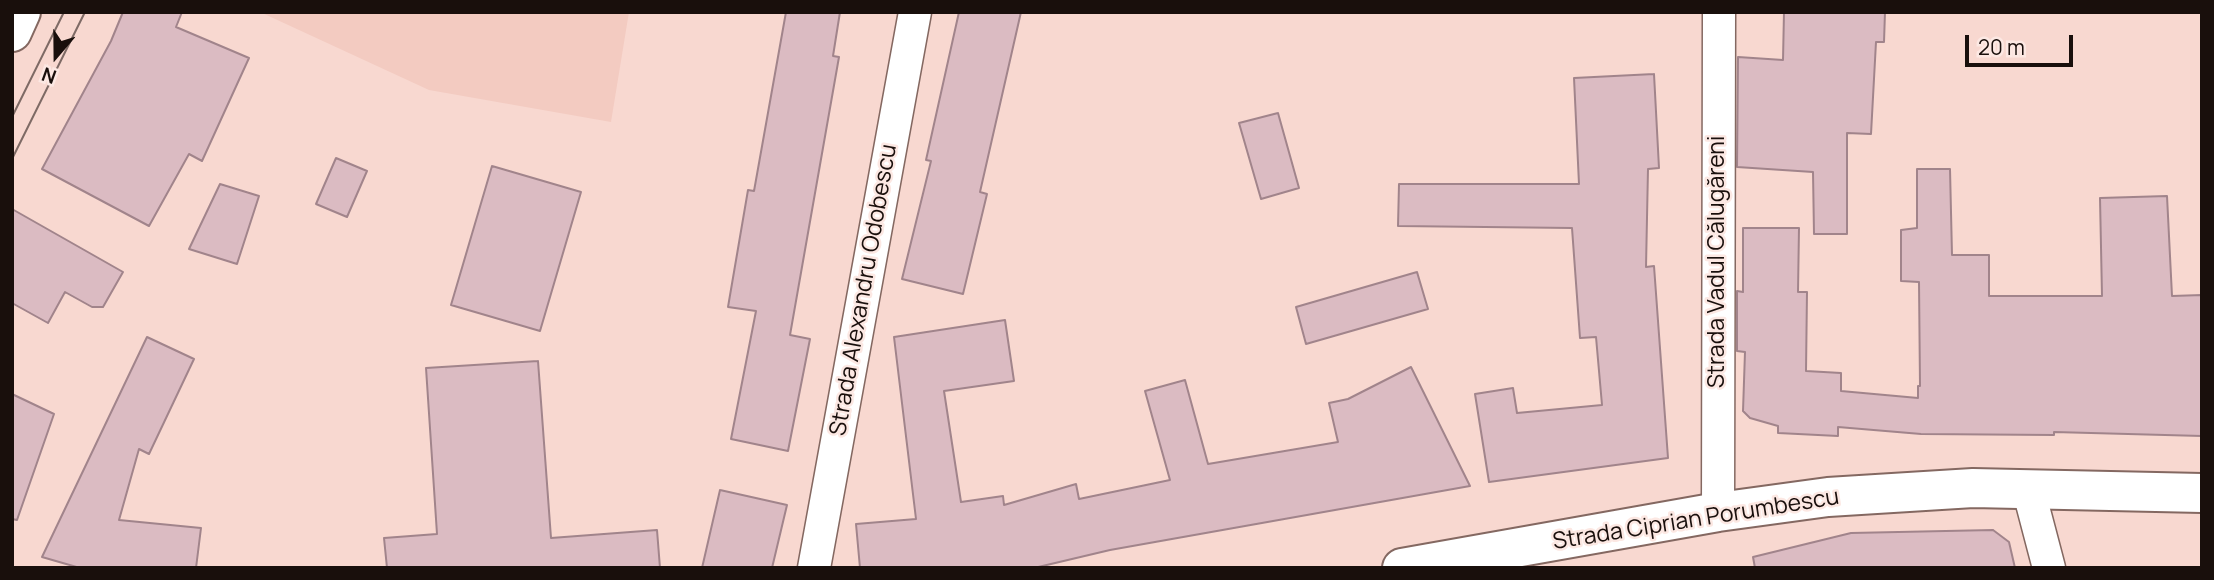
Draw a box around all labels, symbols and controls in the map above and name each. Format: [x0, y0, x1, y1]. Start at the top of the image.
north arrow [21, 21, 91, 91]
scale bar [1969, 21, 2078, 65]
text: 20 m [1978, 33, 2025, 61]
text: N [38, 61, 60, 90]
street label: Strada Vadul Călugăreni [1704, 136, 1732, 388]
street label: Strada Alexandru Odobescu [825, 142, 903, 438]
street label: Strada Ciprian Porumbescu [1551, 484, 1841, 556]

